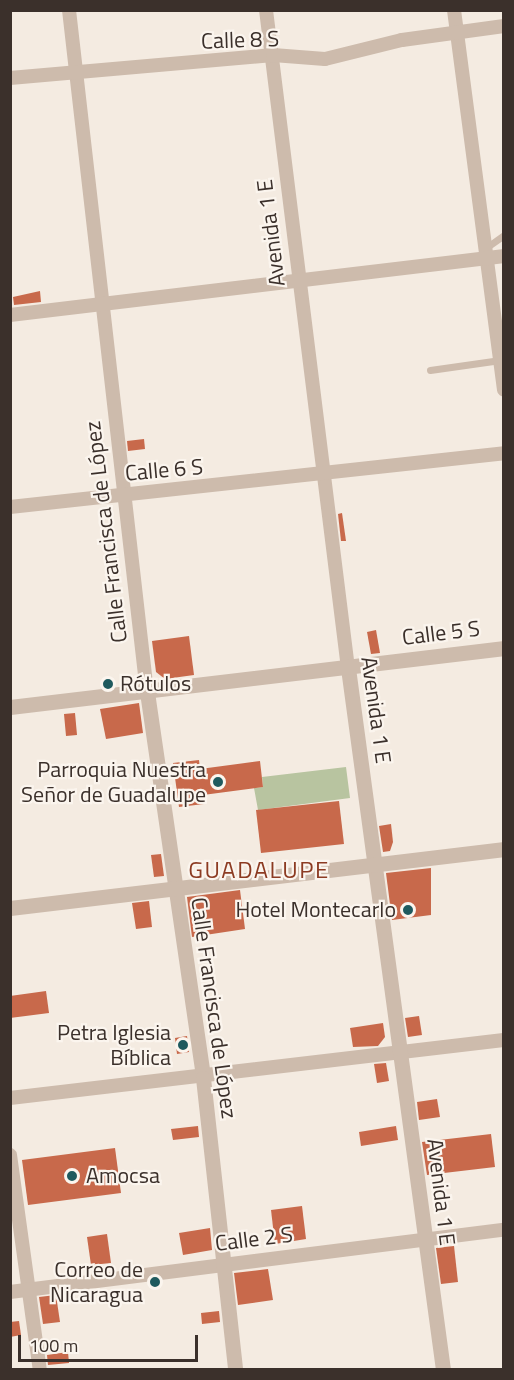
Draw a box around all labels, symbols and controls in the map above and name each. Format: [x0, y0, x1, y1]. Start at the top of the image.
street label: Calle 8 S [200, 25, 280, 55]
street label: Avenida 1 E [251, 178, 291, 288]
street label: Calle Francisca de López [79, 420, 133, 644]
street label: Calle 6 S [124, 453, 204, 487]
street label: Calle 5 S [401, 615, 481, 651]
street label: Avenida 1 E [355, 655, 397, 765]
place label: Rótulos [120, 671, 191, 697]
marker: Rótulos [101, 677, 115, 691]
place label: Parroquia Nuestra Señor de Guadalupe [21, 756, 206, 807]
marker: Parroquia Nuestra Señor de Guadalupe [211, 775, 225, 789]
district label: GUADALUPE [188, 856, 330, 884]
street label: Calle Francisca de López [185, 896, 243, 1120]
place label: Hotel Montecarlo [235, 897, 396, 923]
marker: Hotel Montecarlo [401, 903, 415, 917]
place label: Petra Iglesia Bíblica [57, 1019, 171, 1070]
marker: Petra Iglesia Bíblica [176, 1038, 190, 1052]
street label: Avenida 1 E [421, 1137, 461, 1247]
place label: Amocsa [86, 1163, 160, 1189]
marker: Amocsa [63, 1167, 81, 1185]
street label: Calle 2 S [214, 1221, 294, 1257]
place label: Correo de Nicaragua [50, 1256, 143, 1308]
marker: Correo de Nicaragua [148, 1275, 162, 1289]
scale bar [21, 1323, 201, 1361]
text: 100 m [29, 1332, 78, 1359]

